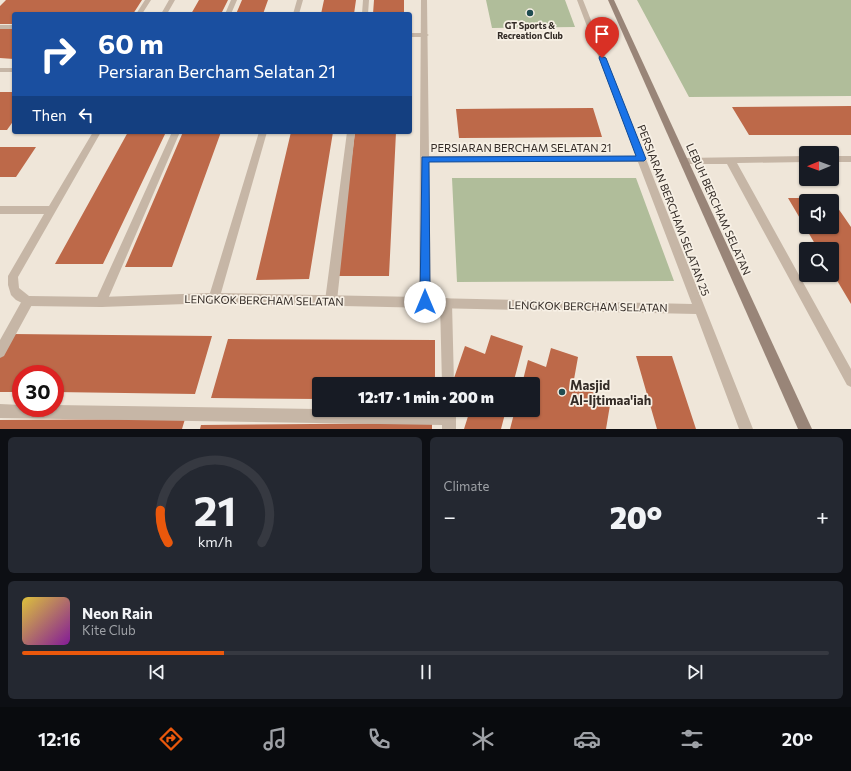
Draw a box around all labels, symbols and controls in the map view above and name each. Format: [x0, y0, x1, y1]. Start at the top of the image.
marker: GT Sports & Recreation Club [525, 8, 535, 18]
pin [585, 17, 619, 58]
place label: GT Sports & Recreation Club [497, 20, 564, 41]
icon: arrive [591, 23, 613, 45]
text: 60 m [98, 26, 164, 60]
icon: right [32, 28, 84, 80]
text: Persiaran Bercham Selatan 21 [98, 60, 336, 82]
icon: left [75, 104, 97, 126]
text: Then [32, 106, 67, 124]
street label: PERSIARAN BERCHAM SELATAN 25 [635, 122, 713, 298]
street label: PERSIARAN BERCHAM SELATAN 21 [431, 141, 611, 154]
street label: LEBUH BERCHAM SELATAN [684, 141, 754, 277]
north arrow [799, 146, 839, 186]
map controls [799, 146, 839, 282]
button: sound [799, 194, 839, 234]
button: search [799, 242, 839, 282]
position arrow [404, 281, 446, 323]
street label: LENGKOK BERCHAM SELATAN [184, 292, 344, 308]
street label: LENGKOK BERCHAM SELATAN [508, 298, 668, 314]
speed limit sign: 30 [12, 365, 64, 417]
place label: Masjid Al-Ijtimaa'iah [570, 377, 651, 408]
marker: Masjid Al-Ijtimaa'iah [557, 387, 567, 397]
text: 12:17 · 1 min · 200 m [358, 388, 494, 406]
text: Climate [444, 478, 489, 494]
text: 21 [194, 484, 236, 535]
text: 20° [610, 498, 662, 535]
text: − [444, 503, 456, 530]
text: + [816, 503, 829, 530]
text: km/h [197, 532, 232, 550]
text: Neon Rain [82, 604, 153, 622]
text: Kite Club [82, 622, 136, 638]
icon: previous [146, 661, 168, 683]
icon: pause [415, 661, 437, 683]
icon: next [684, 661, 706, 683]
icon: directions [157, 725, 185, 753]
icon: music [261, 725, 289, 753]
icon: phone [365, 725, 393, 753]
icon: climate [469, 725, 497, 753]
icon: car [573, 725, 601, 753]
icon: filters [678, 725, 706, 753]
text: 12:16 [38, 728, 81, 750]
text: 20° [782, 728, 813, 750]

